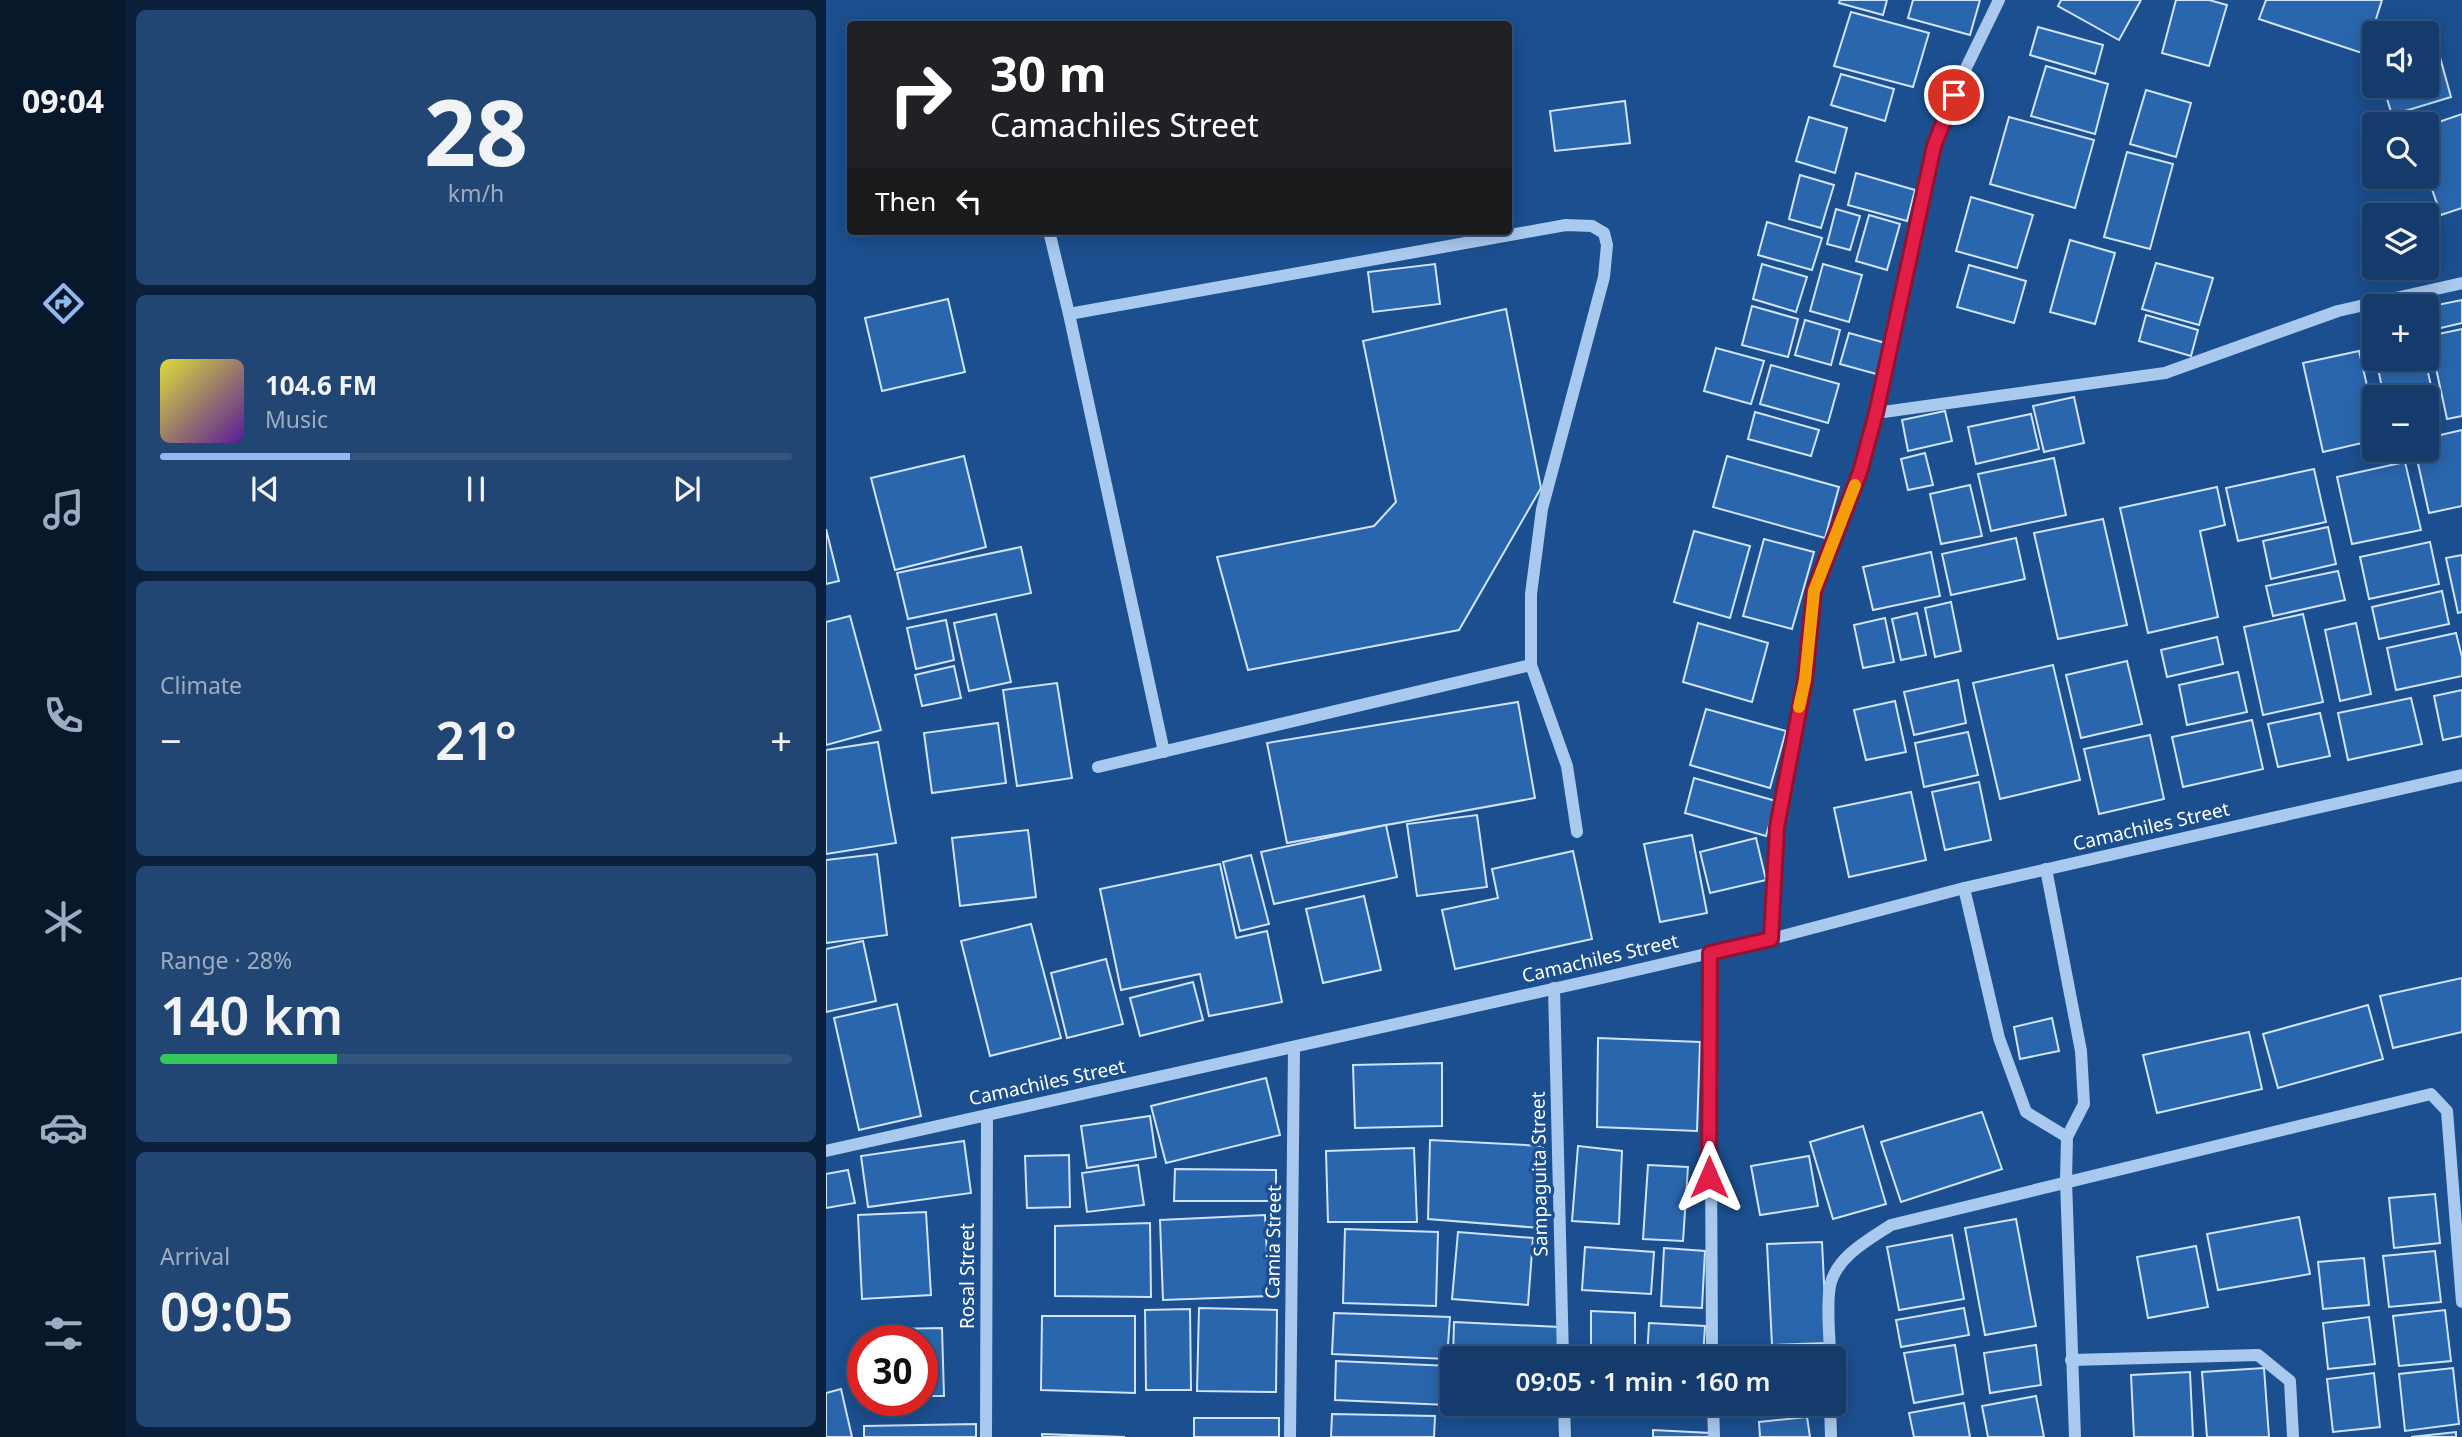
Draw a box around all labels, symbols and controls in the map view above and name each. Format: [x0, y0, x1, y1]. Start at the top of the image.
map controls [2362, 21, 2439, 462]
button: sound [2362, 21, 2439, 98]
text: 30 m [990, 40, 1107, 106]
icon: right [875, 49, 966, 140]
pin [1924, 65, 1984, 125]
text: 28 [424, 69, 528, 193]
icon: arrive [1935, 76, 1973, 114]
text: 09:04 [22, 79, 104, 122]
text: Camachiles Street [990, 103, 1259, 146]
button: search [2362, 112, 2439, 189]
text: km/h [448, 177, 504, 209]
icon: left [950, 182, 988, 220]
text: Then [875, 183, 936, 219]
button: layers [2362, 203, 2439, 280]
icon: directions [39, 279, 88, 328]
button: + [2362, 294, 2439, 371]
text: 104.6 FM [265, 367, 377, 403]
button: − [2362, 385, 2439, 462]
text: Music [265, 403, 328, 435]
icon: previous [246, 470, 284, 508]
icon: pause [457, 470, 495, 508]
icon: next [668, 470, 706, 508]
icon: music [39, 485, 88, 534]
text: Climate [160, 669, 242, 701]
icon: phone [39, 691, 88, 740]
text: 21° [435, 704, 517, 775]
text: − [160, 714, 182, 766]
text: + [770, 714, 792, 766]
street label: Camachiles Street [2070, 795, 2232, 857]
icon: climate [39, 897, 88, 946]
street label: Camachiles Street [1519, 927, 1681, 989]
text: Range · 28% [160, 944, 292, 976]
text: 140 km [160, 979, 343, 1050]
street label: Camachiles Street [966, 1053, 1128, 1111]
street label: Sampaguita Street [1525, 1091, 1553, 1257]
icon: car [39, 1103, 88, 1152]
position arrow [1672, 1140, 1746, 1214]
street label: Camia Street [1259, 1185, 1287, 1299]
street label: Rosal Street [954, 1223, 980, 1329]
text: Arrival [160, 1240, 230, 1272]
text: 09:05 [160, 1275, 293, 1346]
icon: filters [39, 1309, 88, 1358]
speed limit sign: 30 [847, 1325, 938, 1416]
text: 09:05 · 1 min · 160 m [1516, 1363, 1770, 1399]

